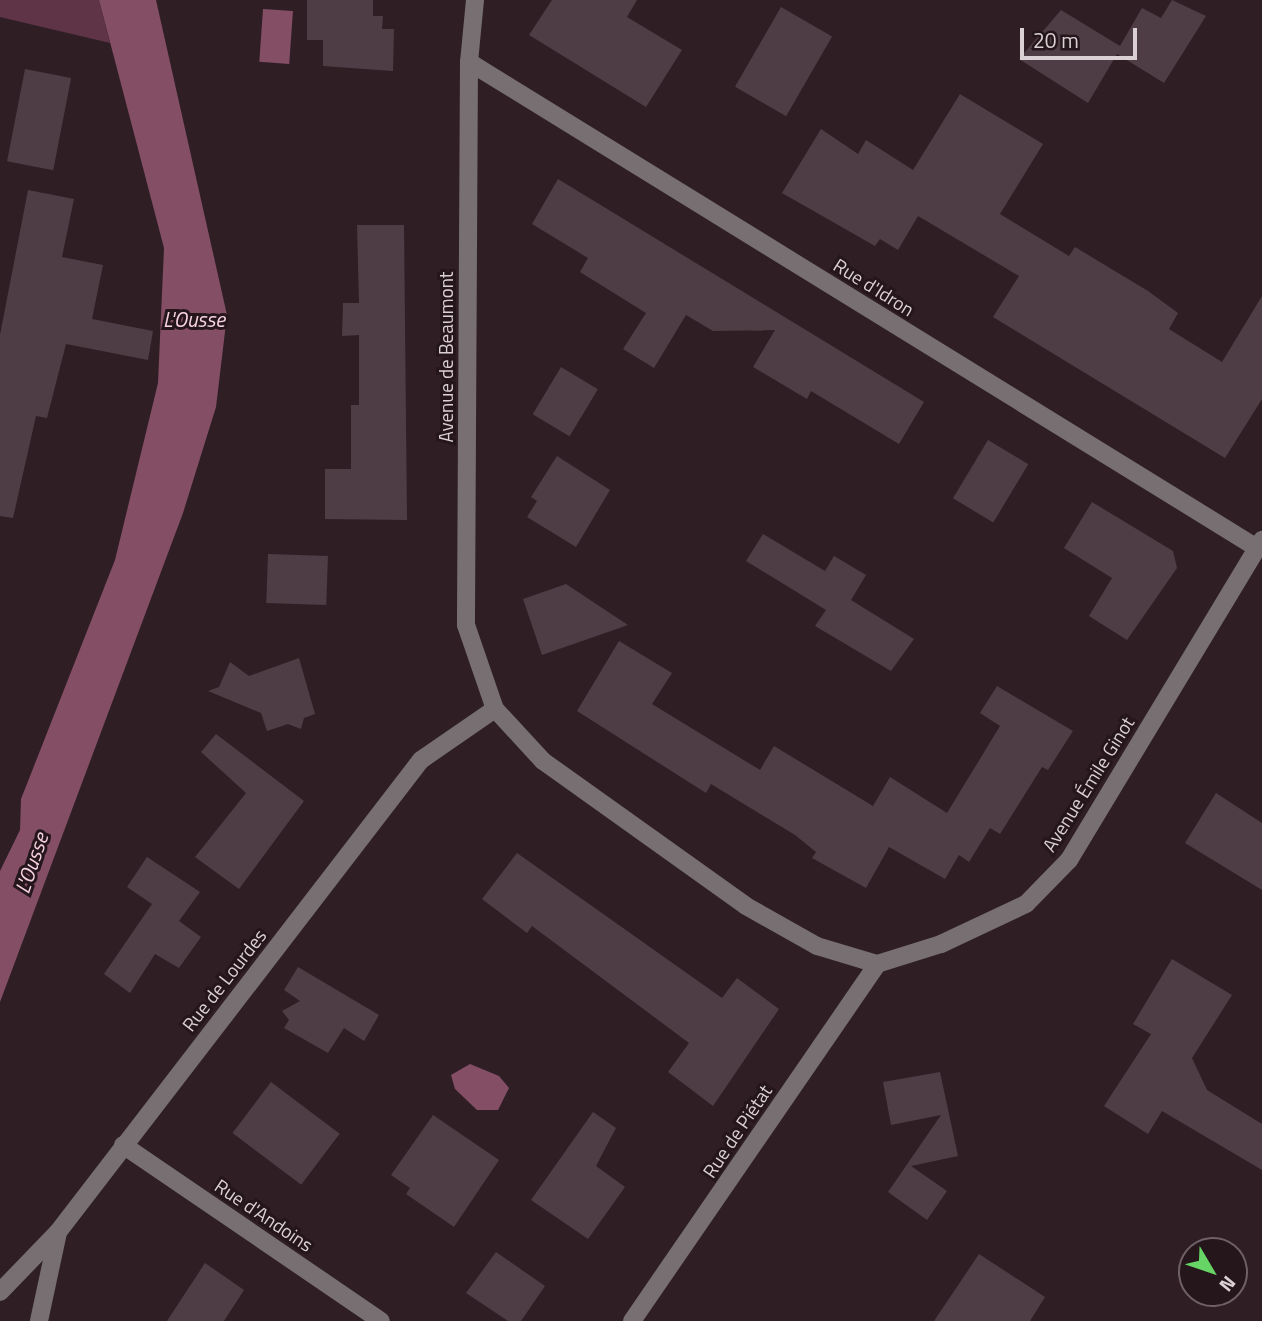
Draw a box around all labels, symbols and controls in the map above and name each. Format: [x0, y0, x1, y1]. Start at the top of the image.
scale bar [1024, 14, 1141, 58]
text: 20 m [1033, 24, 1079, 56]
street label: Rue d'Idron [829, 253, 919, 321]
street label: Avenue de Beaumont [435, 271, 457, 443]
water label: L'Ousse [163, 306, 225, 332]
street label: Avenue Émile Ginot [1037, 712, 1139, 856]
water label: L'Ousse [9, 830, 53, 896]
street label: Rue de Lourdes [177, 924, 271, 1036]
street label: Rue de Piétat [698, 1080, 776, 1182]
street label: Rue d'Andoins [211, 1174, 317, 1256]
north arrow [1178, 1237, 1248, 1307]
text: N [1213, 1270, 1244, 1299]

